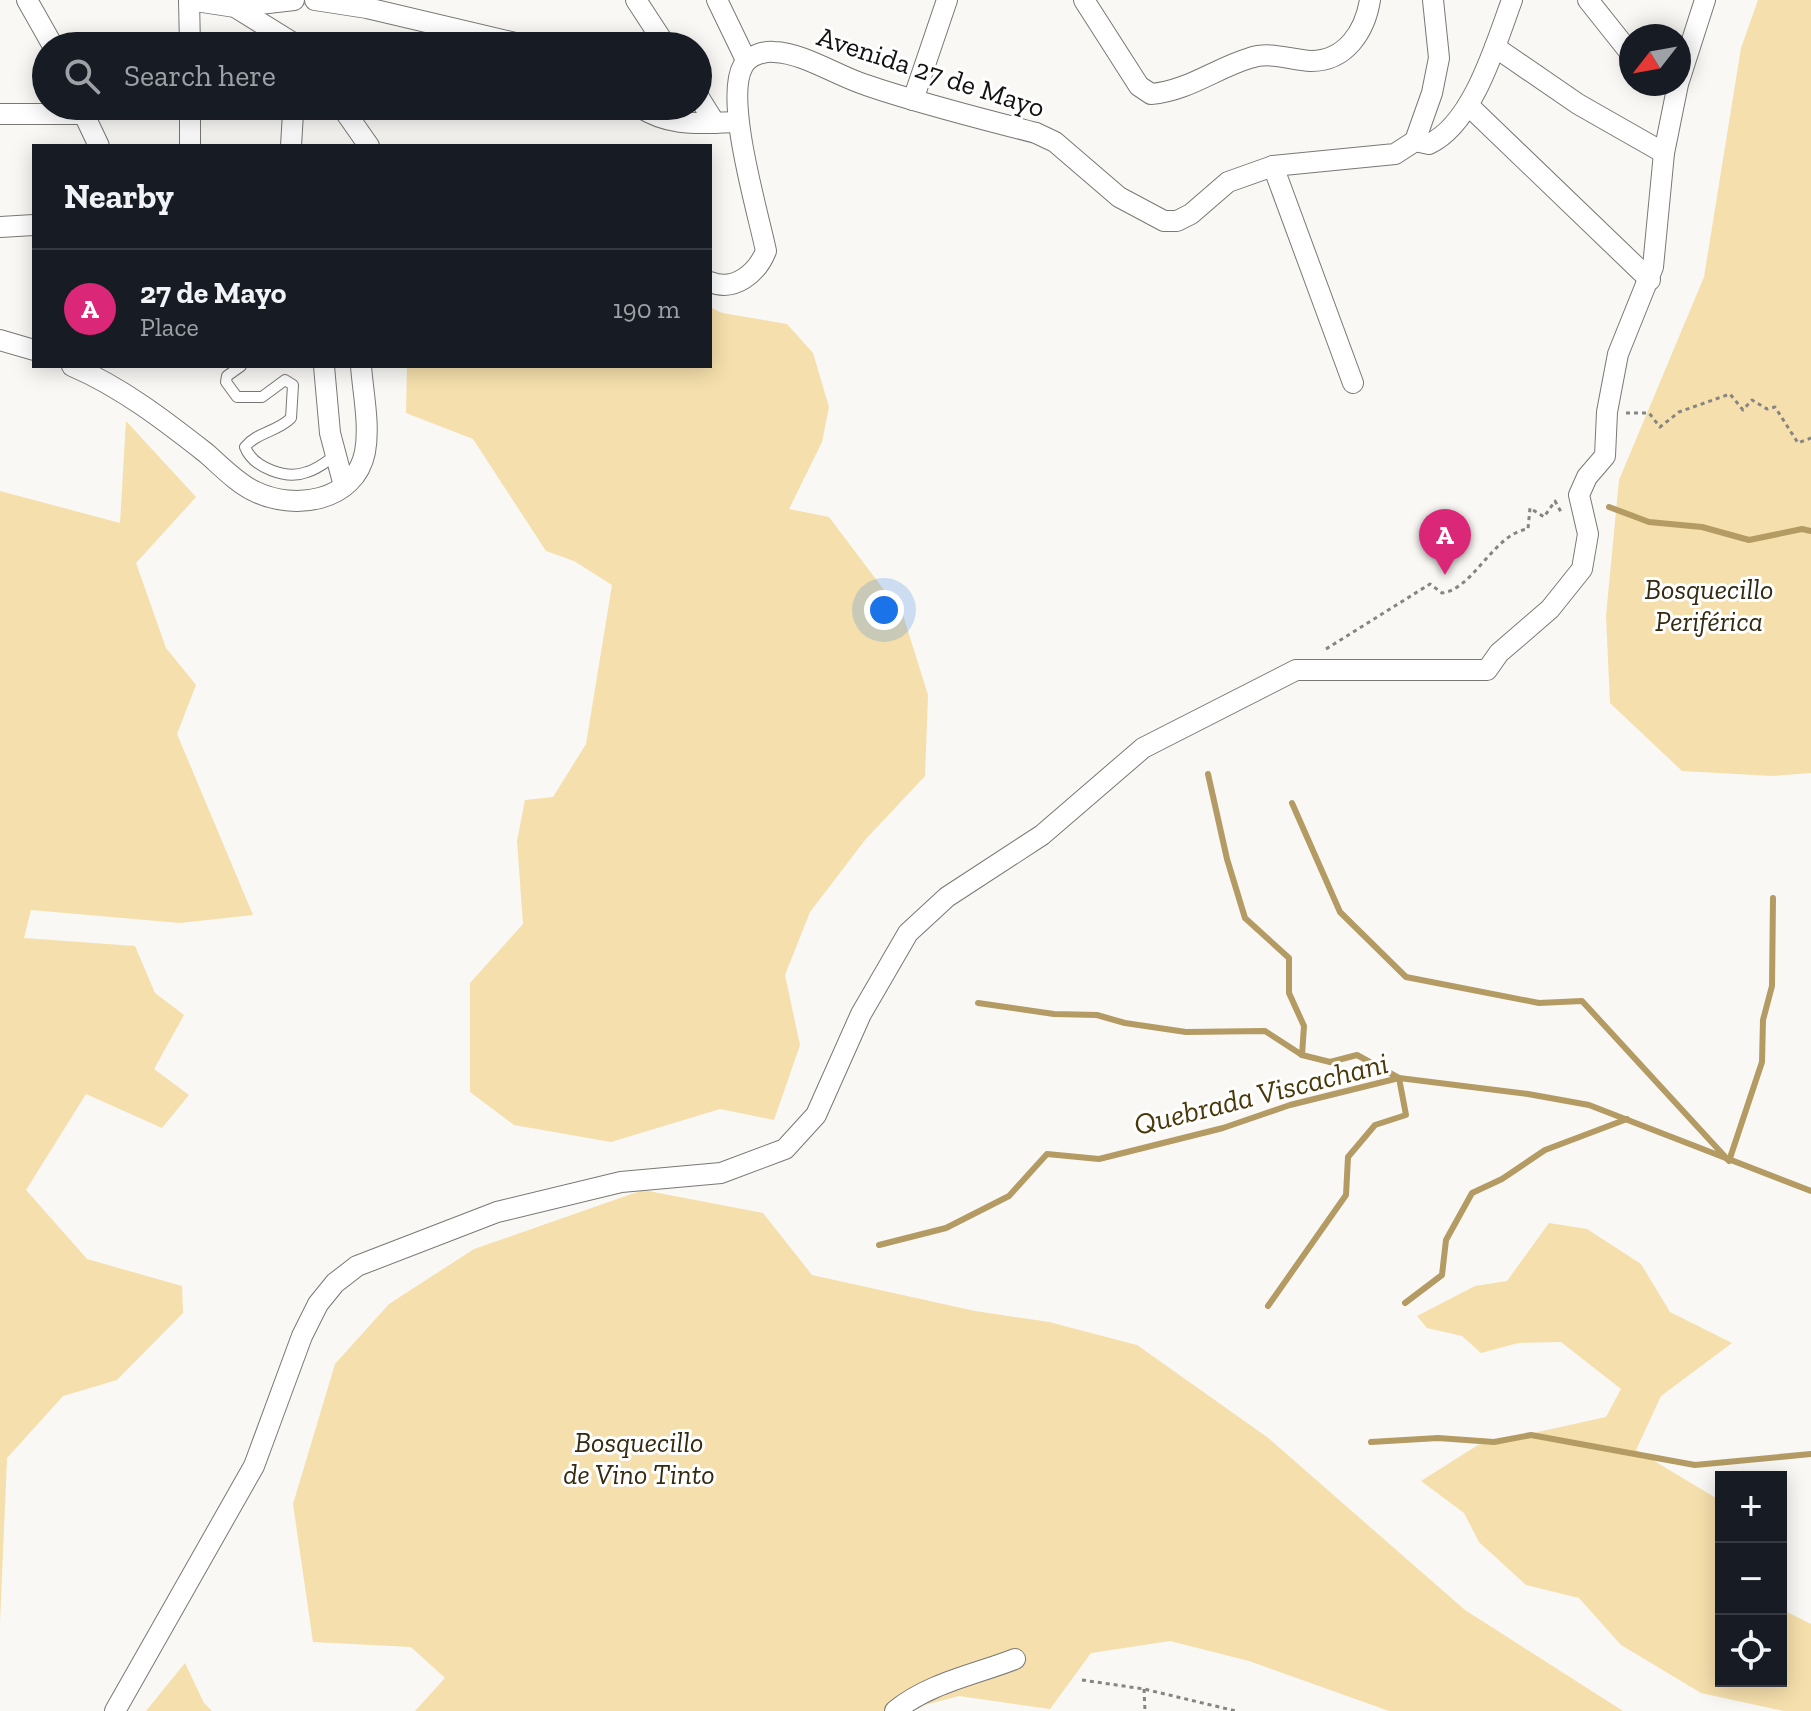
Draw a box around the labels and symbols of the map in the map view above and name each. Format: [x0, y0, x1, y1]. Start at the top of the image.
street label: Avenida 27 de Mayo [813, 20, 1049, 124]
north arrow [1619, 24, 1691, 96]
pin: A [1419, 509, 1471, 575]
park label: Bosquecillo Periférica [1645, 573, 1773, 638]
your location [864, 590, 904, 630]
water label: Quebrada Viscachani [1130, 1045, 1392, 1143]
park label: Bosquecillo de Vino Tinto [563, 1426, 715, 1491]

